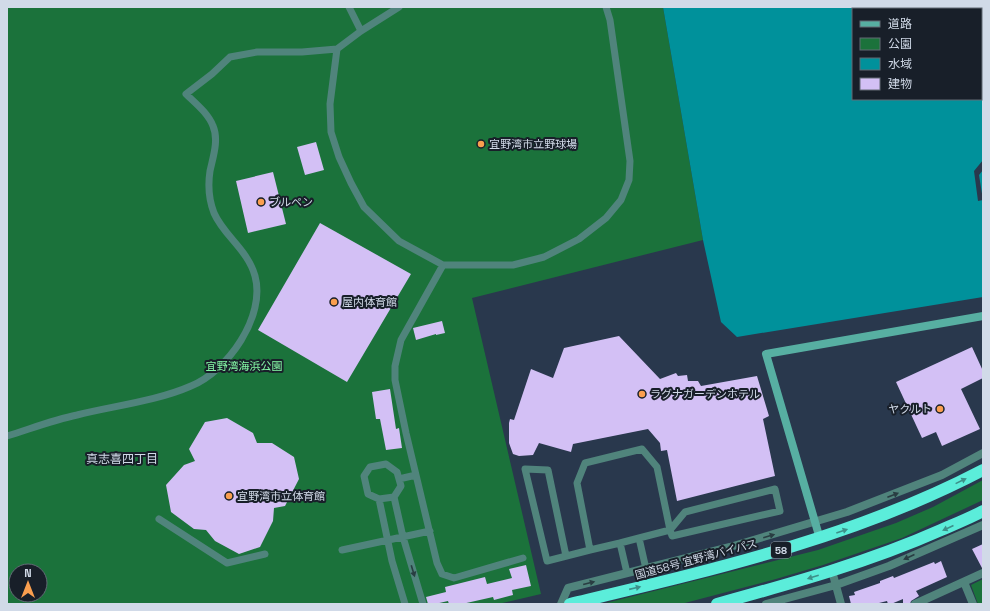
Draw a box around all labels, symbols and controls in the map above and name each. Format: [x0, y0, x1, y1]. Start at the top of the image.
legend [852, 8, 982, 100]
text: 道路 [888, 16, 912, 32]
text: 公園 [888, 36, 912, 52]
text: 水域 [888, 56, 912, 72]
text: 建物 [888, 76, 912, 92]
place label: 宜野湾市立野球場 [489, 137, 577, 151]
marker: 宜野湾市立野球場 [476, 139, 486, 149]
place label: ブルペン [269, 195, 313, 209]
marker: ブルペン [256, 197, 266, 207]
place label: 屋内体育館 [342, 295, 397, 309]
marker: 屋内体育館 [329, 297, 339, 307]
park label: 宜野湾海浜公園 [206, 359, 283, 373]
place label: ラグナガーデンホテル [650, 387, 760, 401]
marker: ラグナガーデンホテル [637, 389, 647, 399]
place label: ヤクルト [888, 402, 932, 416]
marker: ヤクルト [935, 404, 945, 414]
district label: 真志喜四丁目 [86, 451, 158, 467]
one-way arrow [956, 478, 967, 484]
place label: 宜野湾市立体育館 [237, 489, 325, 503]
marker: 宜野湾市立体育館 [224, 491, 234, 501]
one-way arrow [887, 492, 899, 498]
one-way arrow [941, 525, 953, 531]
one-way arrow [836, 528, 848, 534]
one-way arrow [763, 533, 775, 539]
street label: 国道58号 宜野湾バイパス [633, 536, 759, 582]
road number: 58 [771, 542, 791, 558]
one-way arrow [902, 555, 914, 561]
north arrow [8, 563, 48, 603]
one-way arrow [410, 565, 416, 577]
text: N [24, 566, 32, 580]
one-way arrow [806, 574, 818, 580]
one-way arrow [583, 579, 595, 585]
one-way arrow [629, 585, 642, 591]

